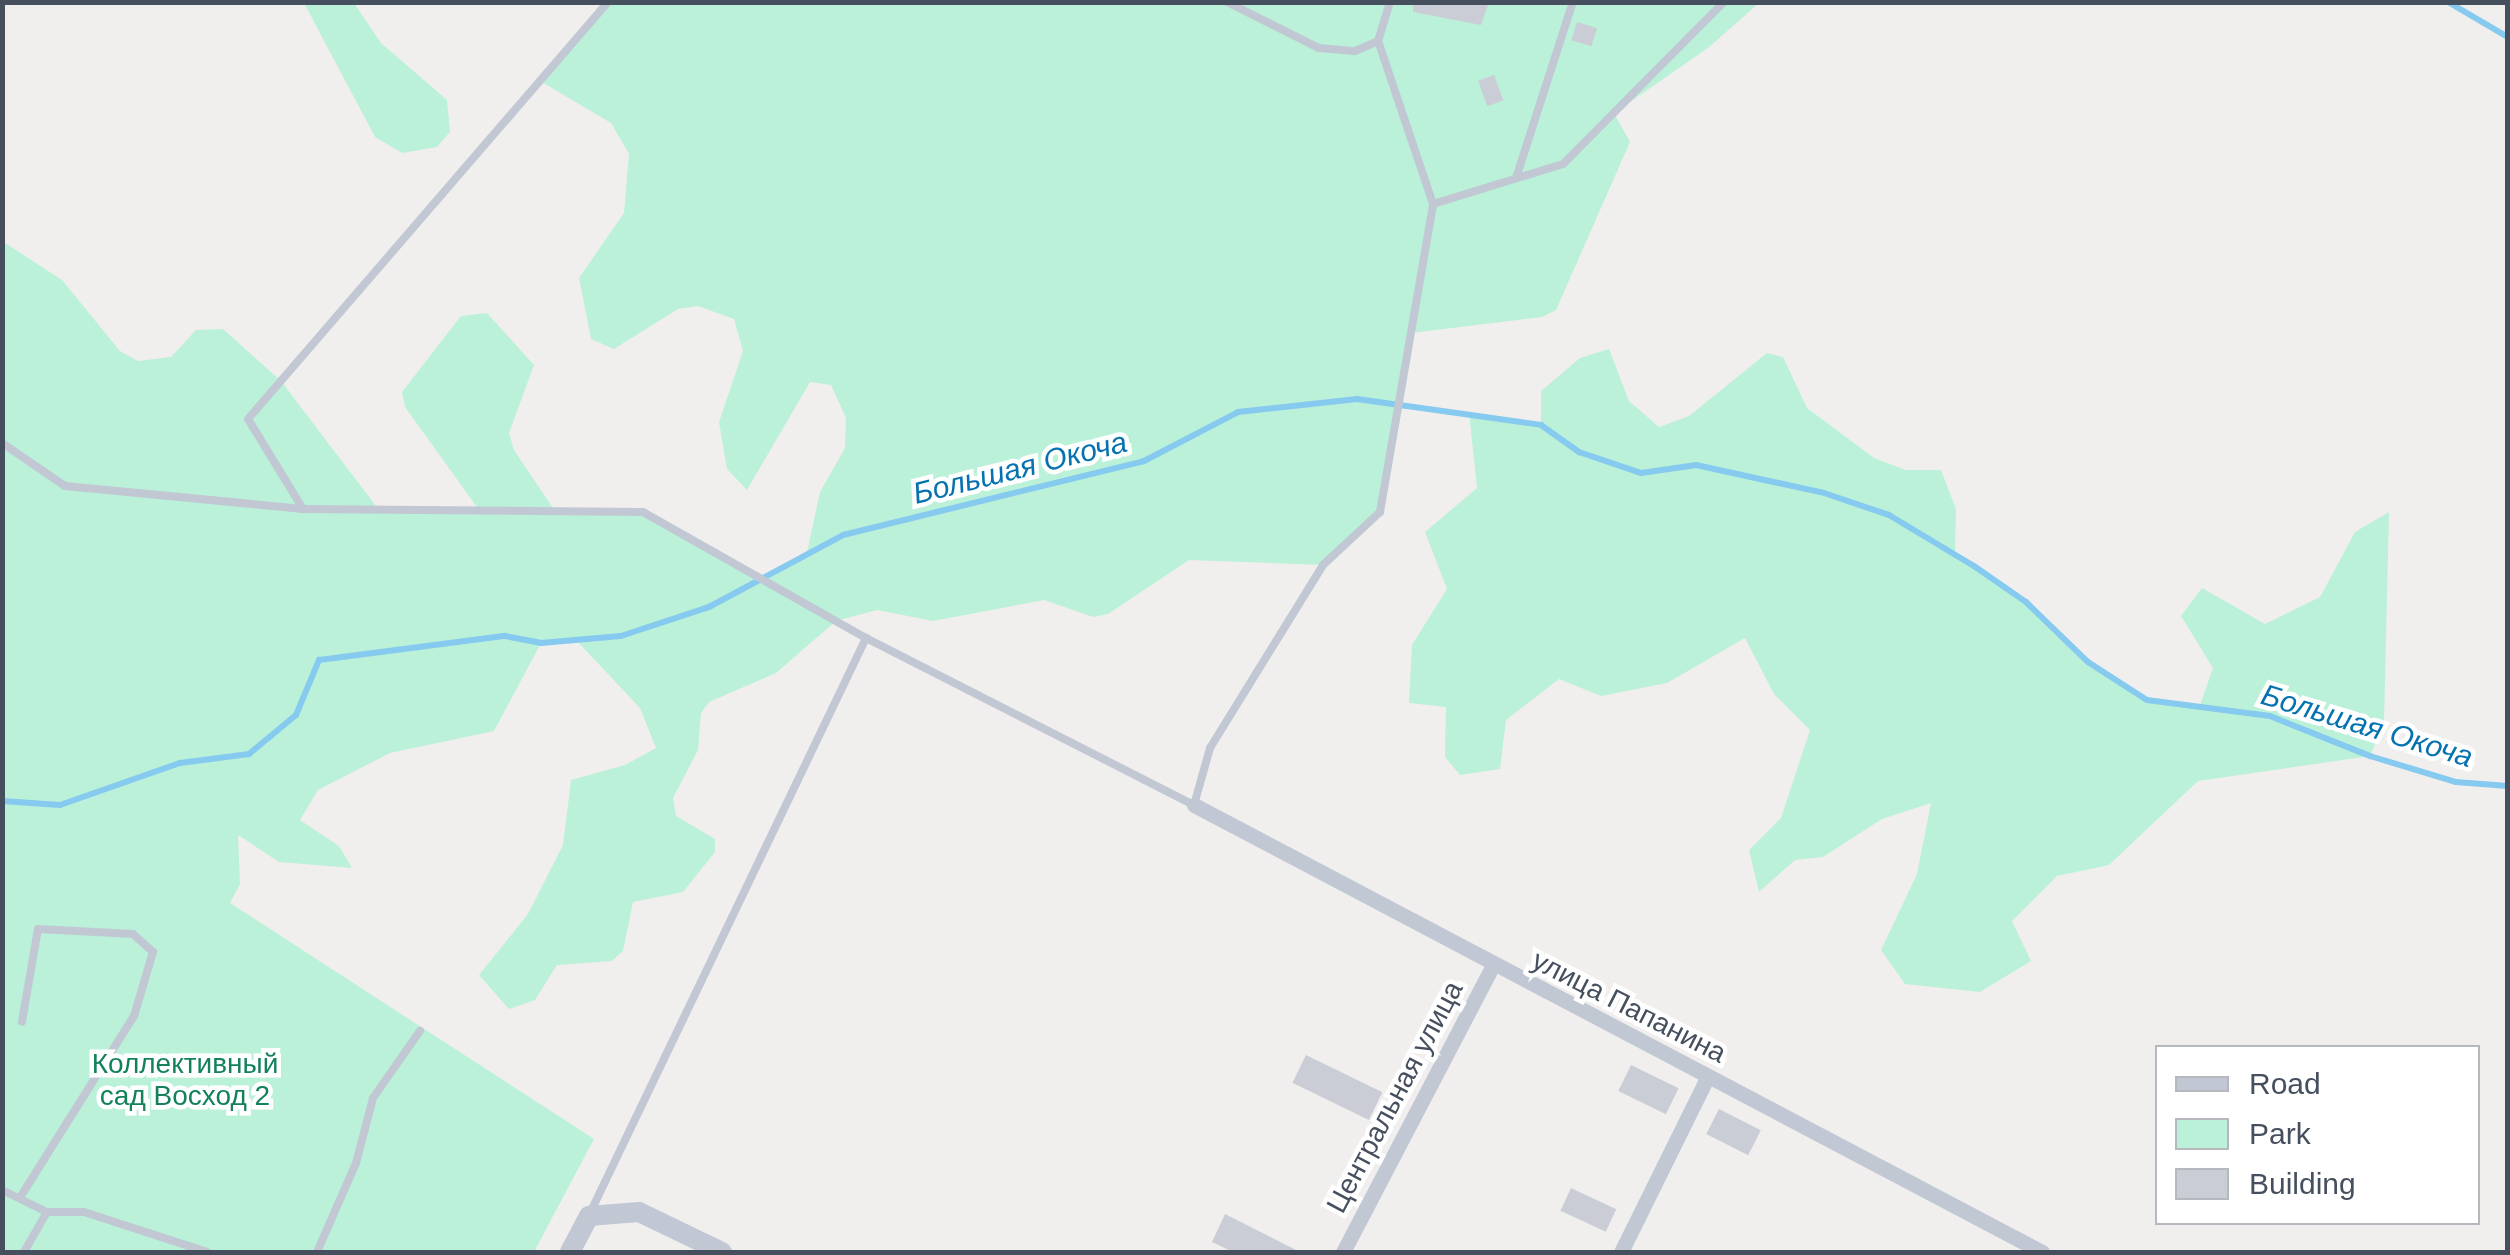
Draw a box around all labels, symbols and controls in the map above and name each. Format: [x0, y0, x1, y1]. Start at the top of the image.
water label: Большая Окоча [909, 424, 1131, 512]
water label: Большая Окоча [2257, 677, 2477, 775]
street label: улица Папанина [1526, 944, 1732, 1070]
street label: Центральная улица [1320, 975, 1470, 1219]
legend [2155, 1045, 2480, 1225]
park label: Коллективный сад Восход 2 [92, 1047, 278, 1113]
text: Road [2249, 1067, 2321, 1100]
text: Park [2249, 1117, 2311, 1150]
text: Building [2249, 1167, 2356, 1200]

